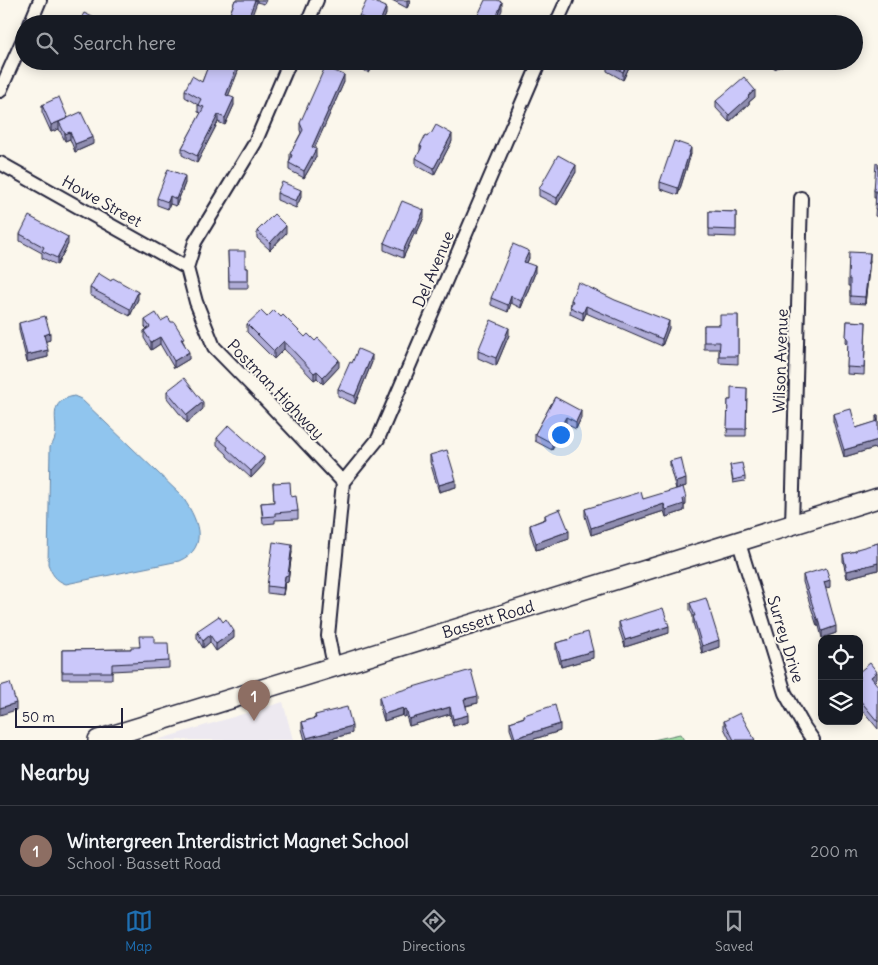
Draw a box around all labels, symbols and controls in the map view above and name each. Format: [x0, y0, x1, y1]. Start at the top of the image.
search box [15, 15, 863, 70]
icon: search [33, 29, 61, 57]
text: Search here [73, 31, 176, 55]
street label: Howe Street [59, 171, 146, 231]
street label: Del Avenue [408, 228, 458, 310]
street label: Wilson Avenue [768, 308, 792, 414]
street label: Postman Highway [223, 335, 329, 443]
your location [548, 422, 574, 448]
street label: Surrey Drive [763, 593, 809, 685]
street label: Bassett Road [440, 596, 536, 642]
map controls [818, 635, 863, 725]
button: locate [818, 635, 863, 680]
pin: 1 [238, 680, 270, 721]
button: layers [818, 680, 863, 725]
scale bar [15, 705, 122, 728]
text: 50 m [22, 708, 55, 726]
text: Nearby [20, 759, 90, 786]
text: Wintergreen Interdistrict Magnet School [67, 829, 409, 853]
text: 1 [33, 841, 39, 861]
text: 200 m [810, 841, 858, 861]
text: School · Bassett Road [67, 853, 221, 873]
tab: Map [125, 907, 153, 955]
tab: Directions [402, 907, 465, 955]
tab: Saved [715, 907, 753, 955]

